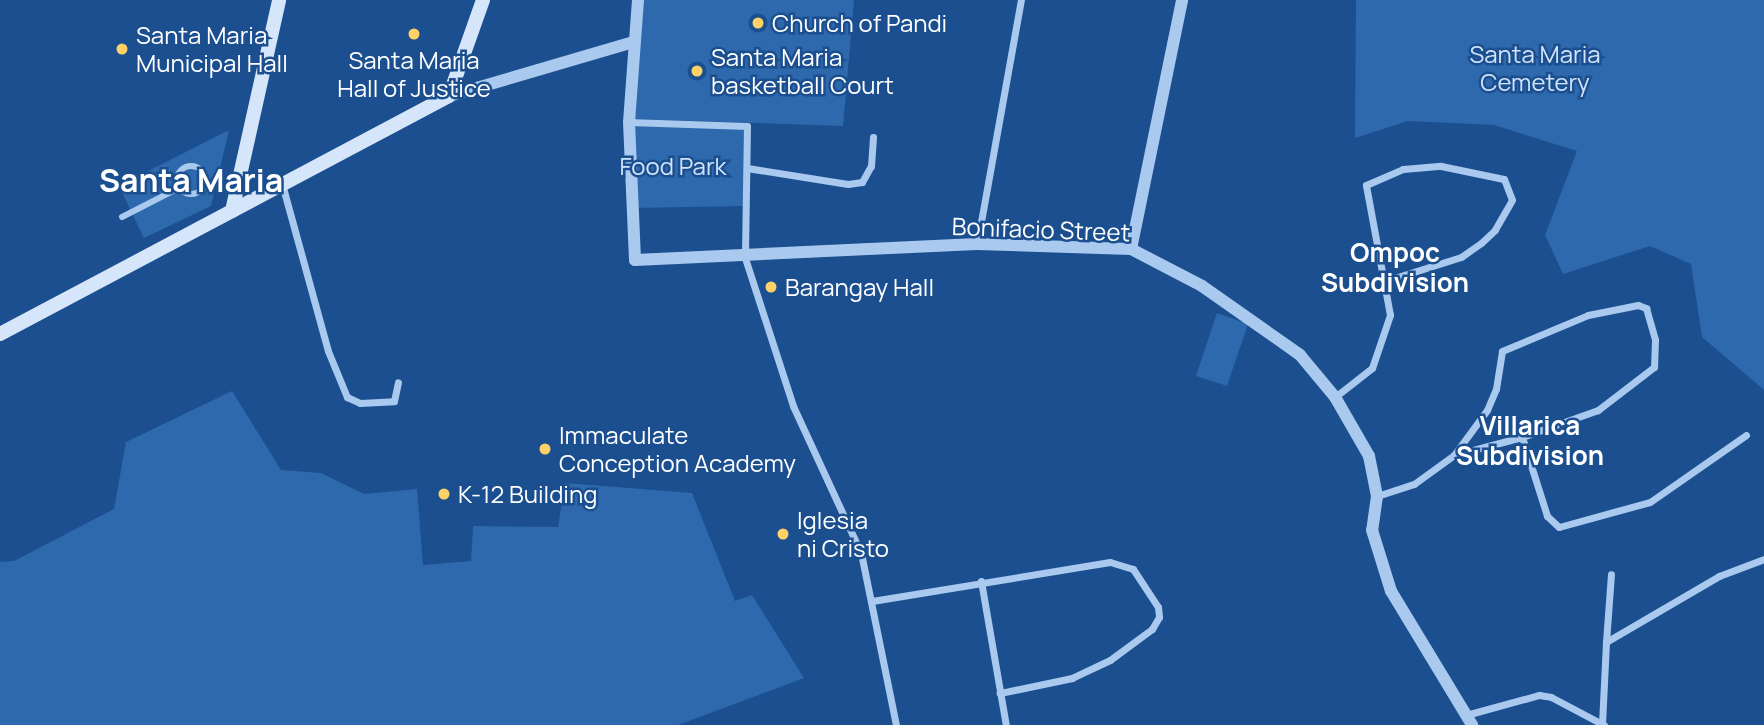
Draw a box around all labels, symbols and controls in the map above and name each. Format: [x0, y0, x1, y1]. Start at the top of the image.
place label: Church of Pandi [772, 9, 947, 37]
marker: Church of Pandi [750, 15, 766, 31]
place label: Santa Maria Municipal Hall [136, 21, 288, 77]
marker: Santa Maria Hall of Justice [406, 26, 422, 42]
park label: Santa Maria Cemetery [1469, 40, 1601, 96]
marker: Santa Maria Municipal Hall [114, 41, 130, 57]
place label: Santa Maria basketball Court [711, 43, 894, 99]
place label: Santa Maria Hall of Justice [337, 46, 491, 102]
marker: Santa Maria basketball Court [689, 63, 705, 79]
park label: Food Park [620, 152, 726, 180]
district label: Santa Maria [99, 161, 283, 199]
street label: Bonifacio Street [951, 211, 1131, 247]
district label: Ompoc Subdivision [1321, 237, 1469, 298]
place label: Barangay Hall [785, 273, 934, 301]
marker: Barangay Hall [763, 279, 779, 295]
district label: Villarica Subdivision [1456, 410, 1604, 472]
place label: Immaculate Conception Academy [559, 421, 796, 477]
marker: Immaculate Conception Academy [537, 441, 553, 457]
place label: K-12 Building [458, 480, 597, 508]
marker: K-12 Building [436, 486, 452, 502]
place label: Iglesia ni Cristo [797, 506, 889, 562]
marker: Iglesia ni Cristo [775, 526, 791, 542]

